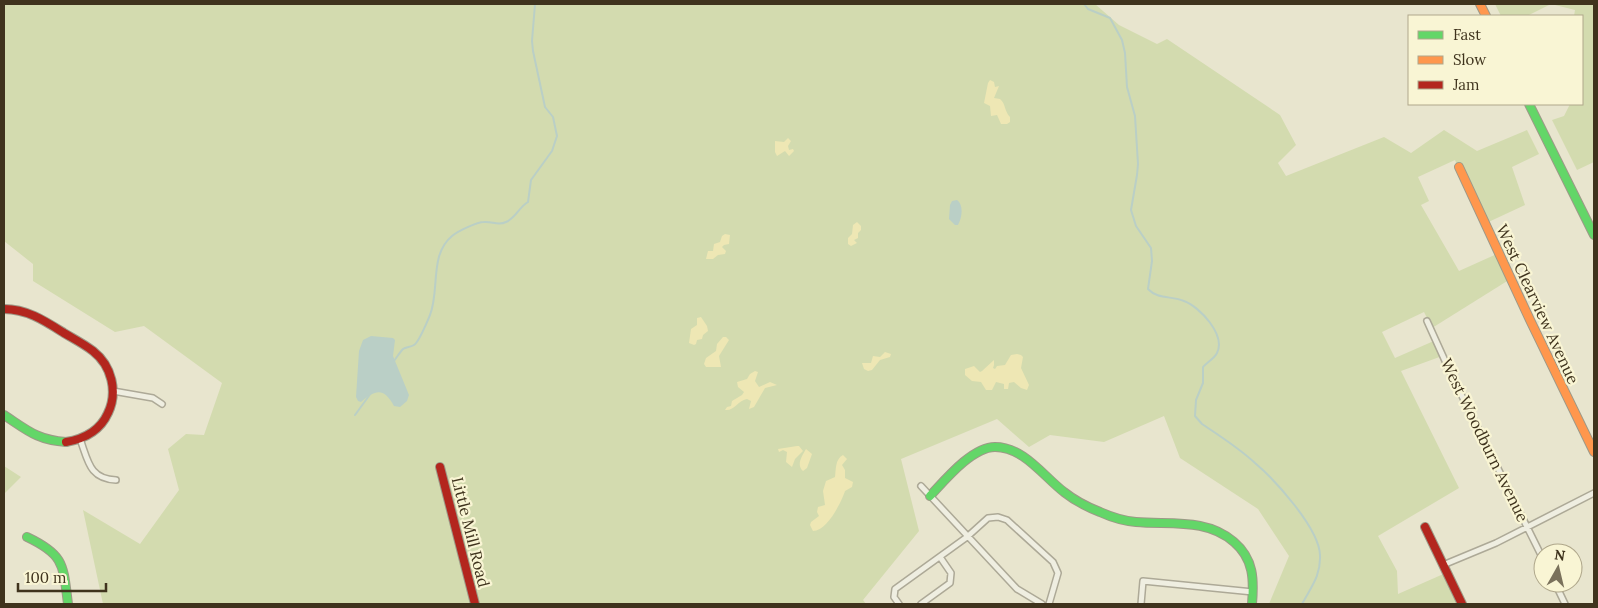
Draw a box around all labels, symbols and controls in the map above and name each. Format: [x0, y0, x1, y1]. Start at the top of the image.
legend [1408, 15, 1583, 105]
text: Fast [1453, 25, 1481, 44]
text: Slow [1453, 50, 1486, 69]
text: Jam [1452, 75, 1480, 94]
street label: West Clearview Avenue [1492, 221, 1584, 387]
street label: West Woodburn Avenue [1437, 355, 1533, 525]
street label: Little Mill Road [448, 475, 494, 590]
north arrow [1533, 543, 1583, 593]
text: N [1553, 545, 1567, 565]
scale bar [18, 560, 105, 592]
text: 100 m [25, 568, 66, 587]

